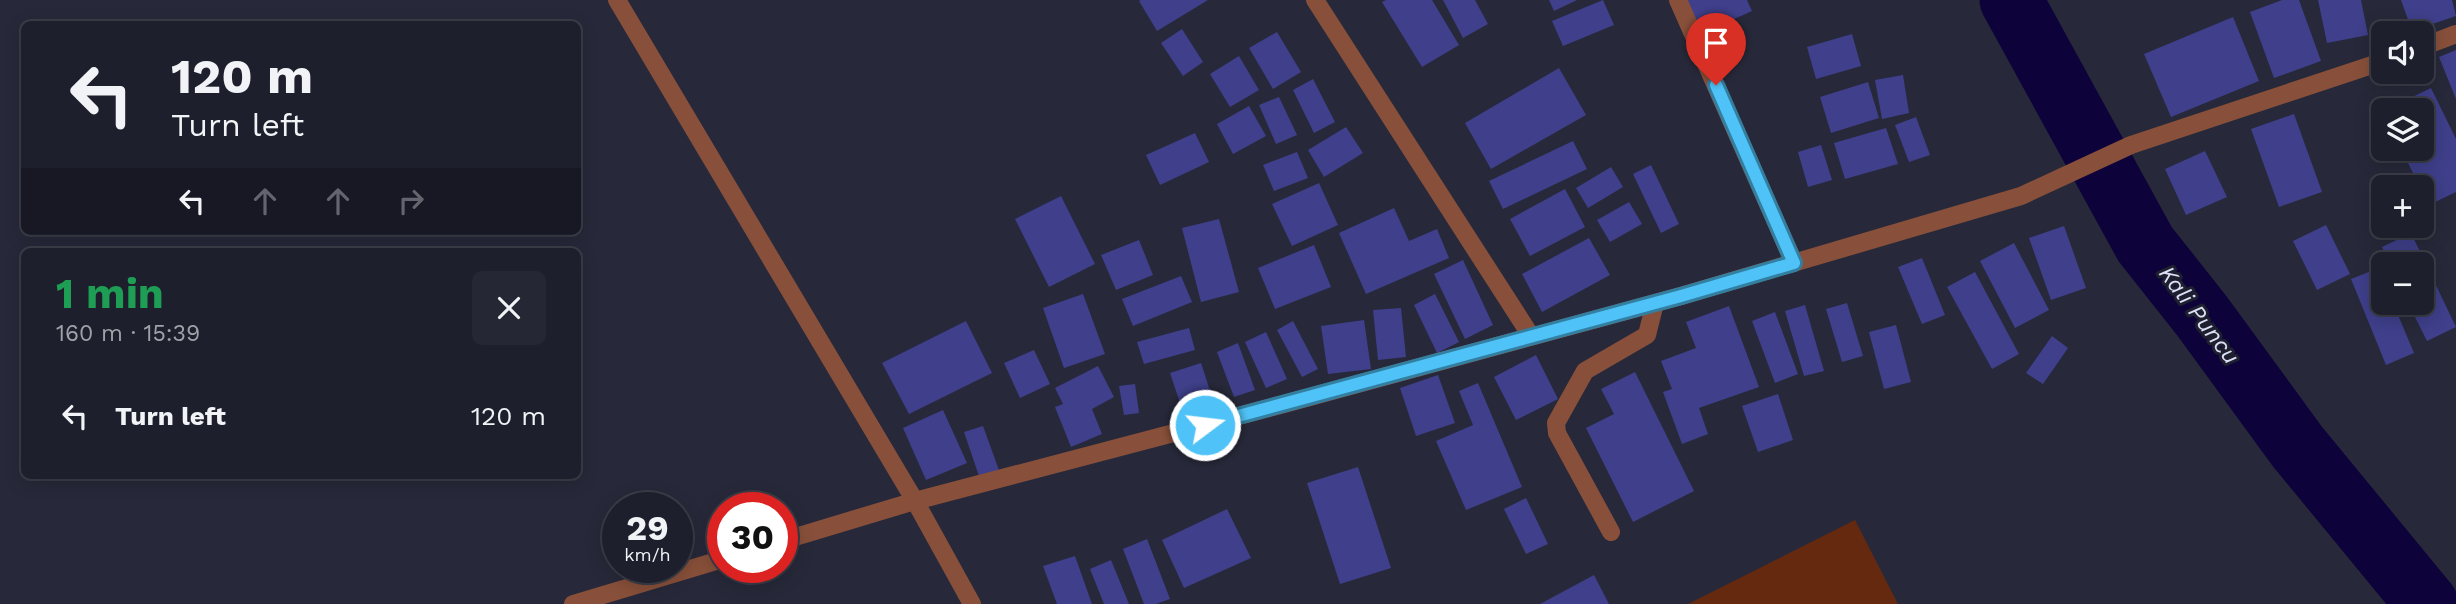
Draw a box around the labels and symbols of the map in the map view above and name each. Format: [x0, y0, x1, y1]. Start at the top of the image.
pin [1686, 13, 1746, 85]
water label: Kali Puncu [2153, 261, 2245, 370]
position arrow [1168, 388, 1242, 462]
speed limit sign: 30 [707, 492, 798, 583]

